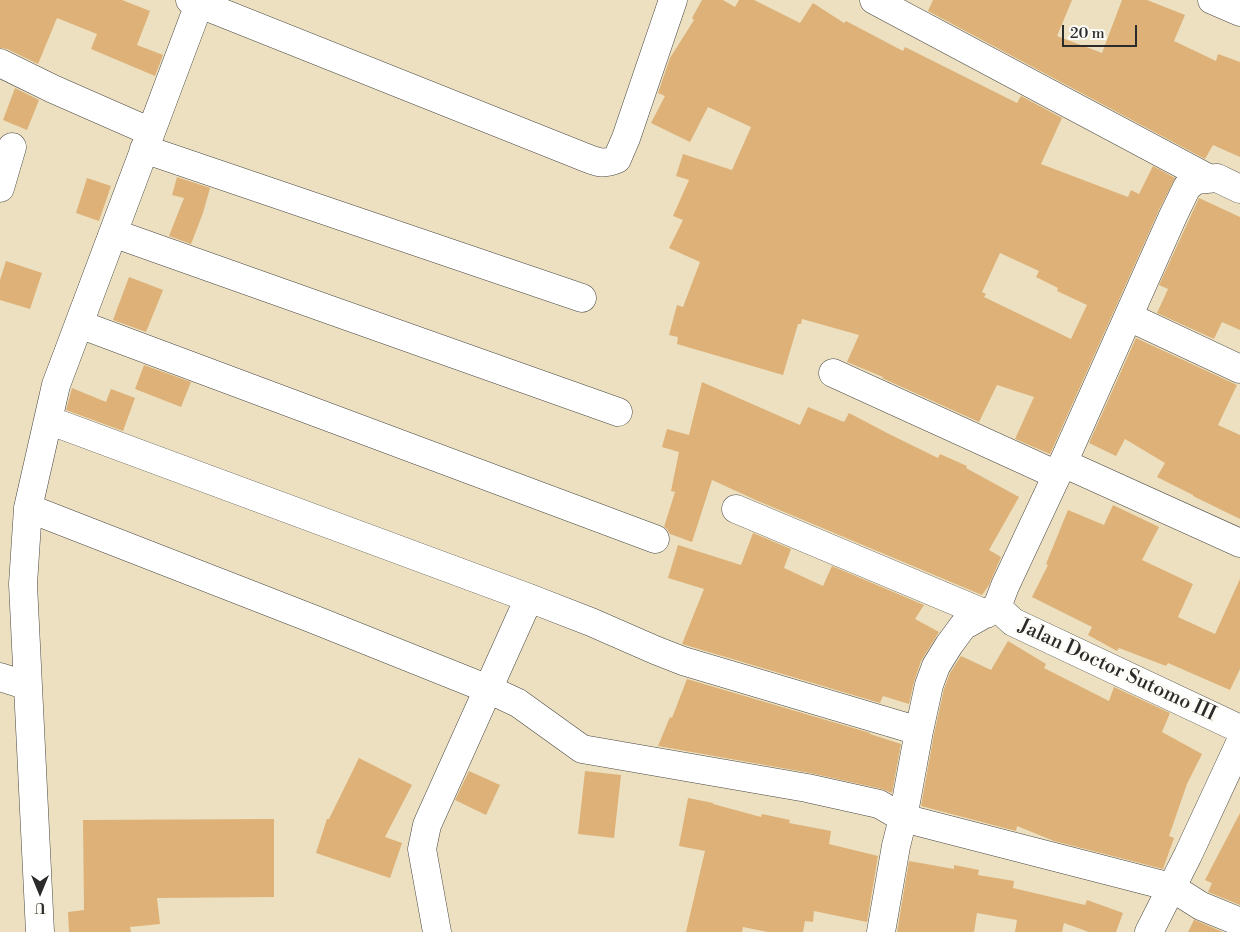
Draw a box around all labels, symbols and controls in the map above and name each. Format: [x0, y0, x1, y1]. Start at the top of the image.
scale bar [1065, 15, 1140, 47]
text: 20 m [1070, 24, 1105, 43]
street label: Jalan Doctor Sutomo III [1015, 615, 1219, 727]
north arrow [15, 867, 65, 917]
text: U [35, 898, 45, 916]

